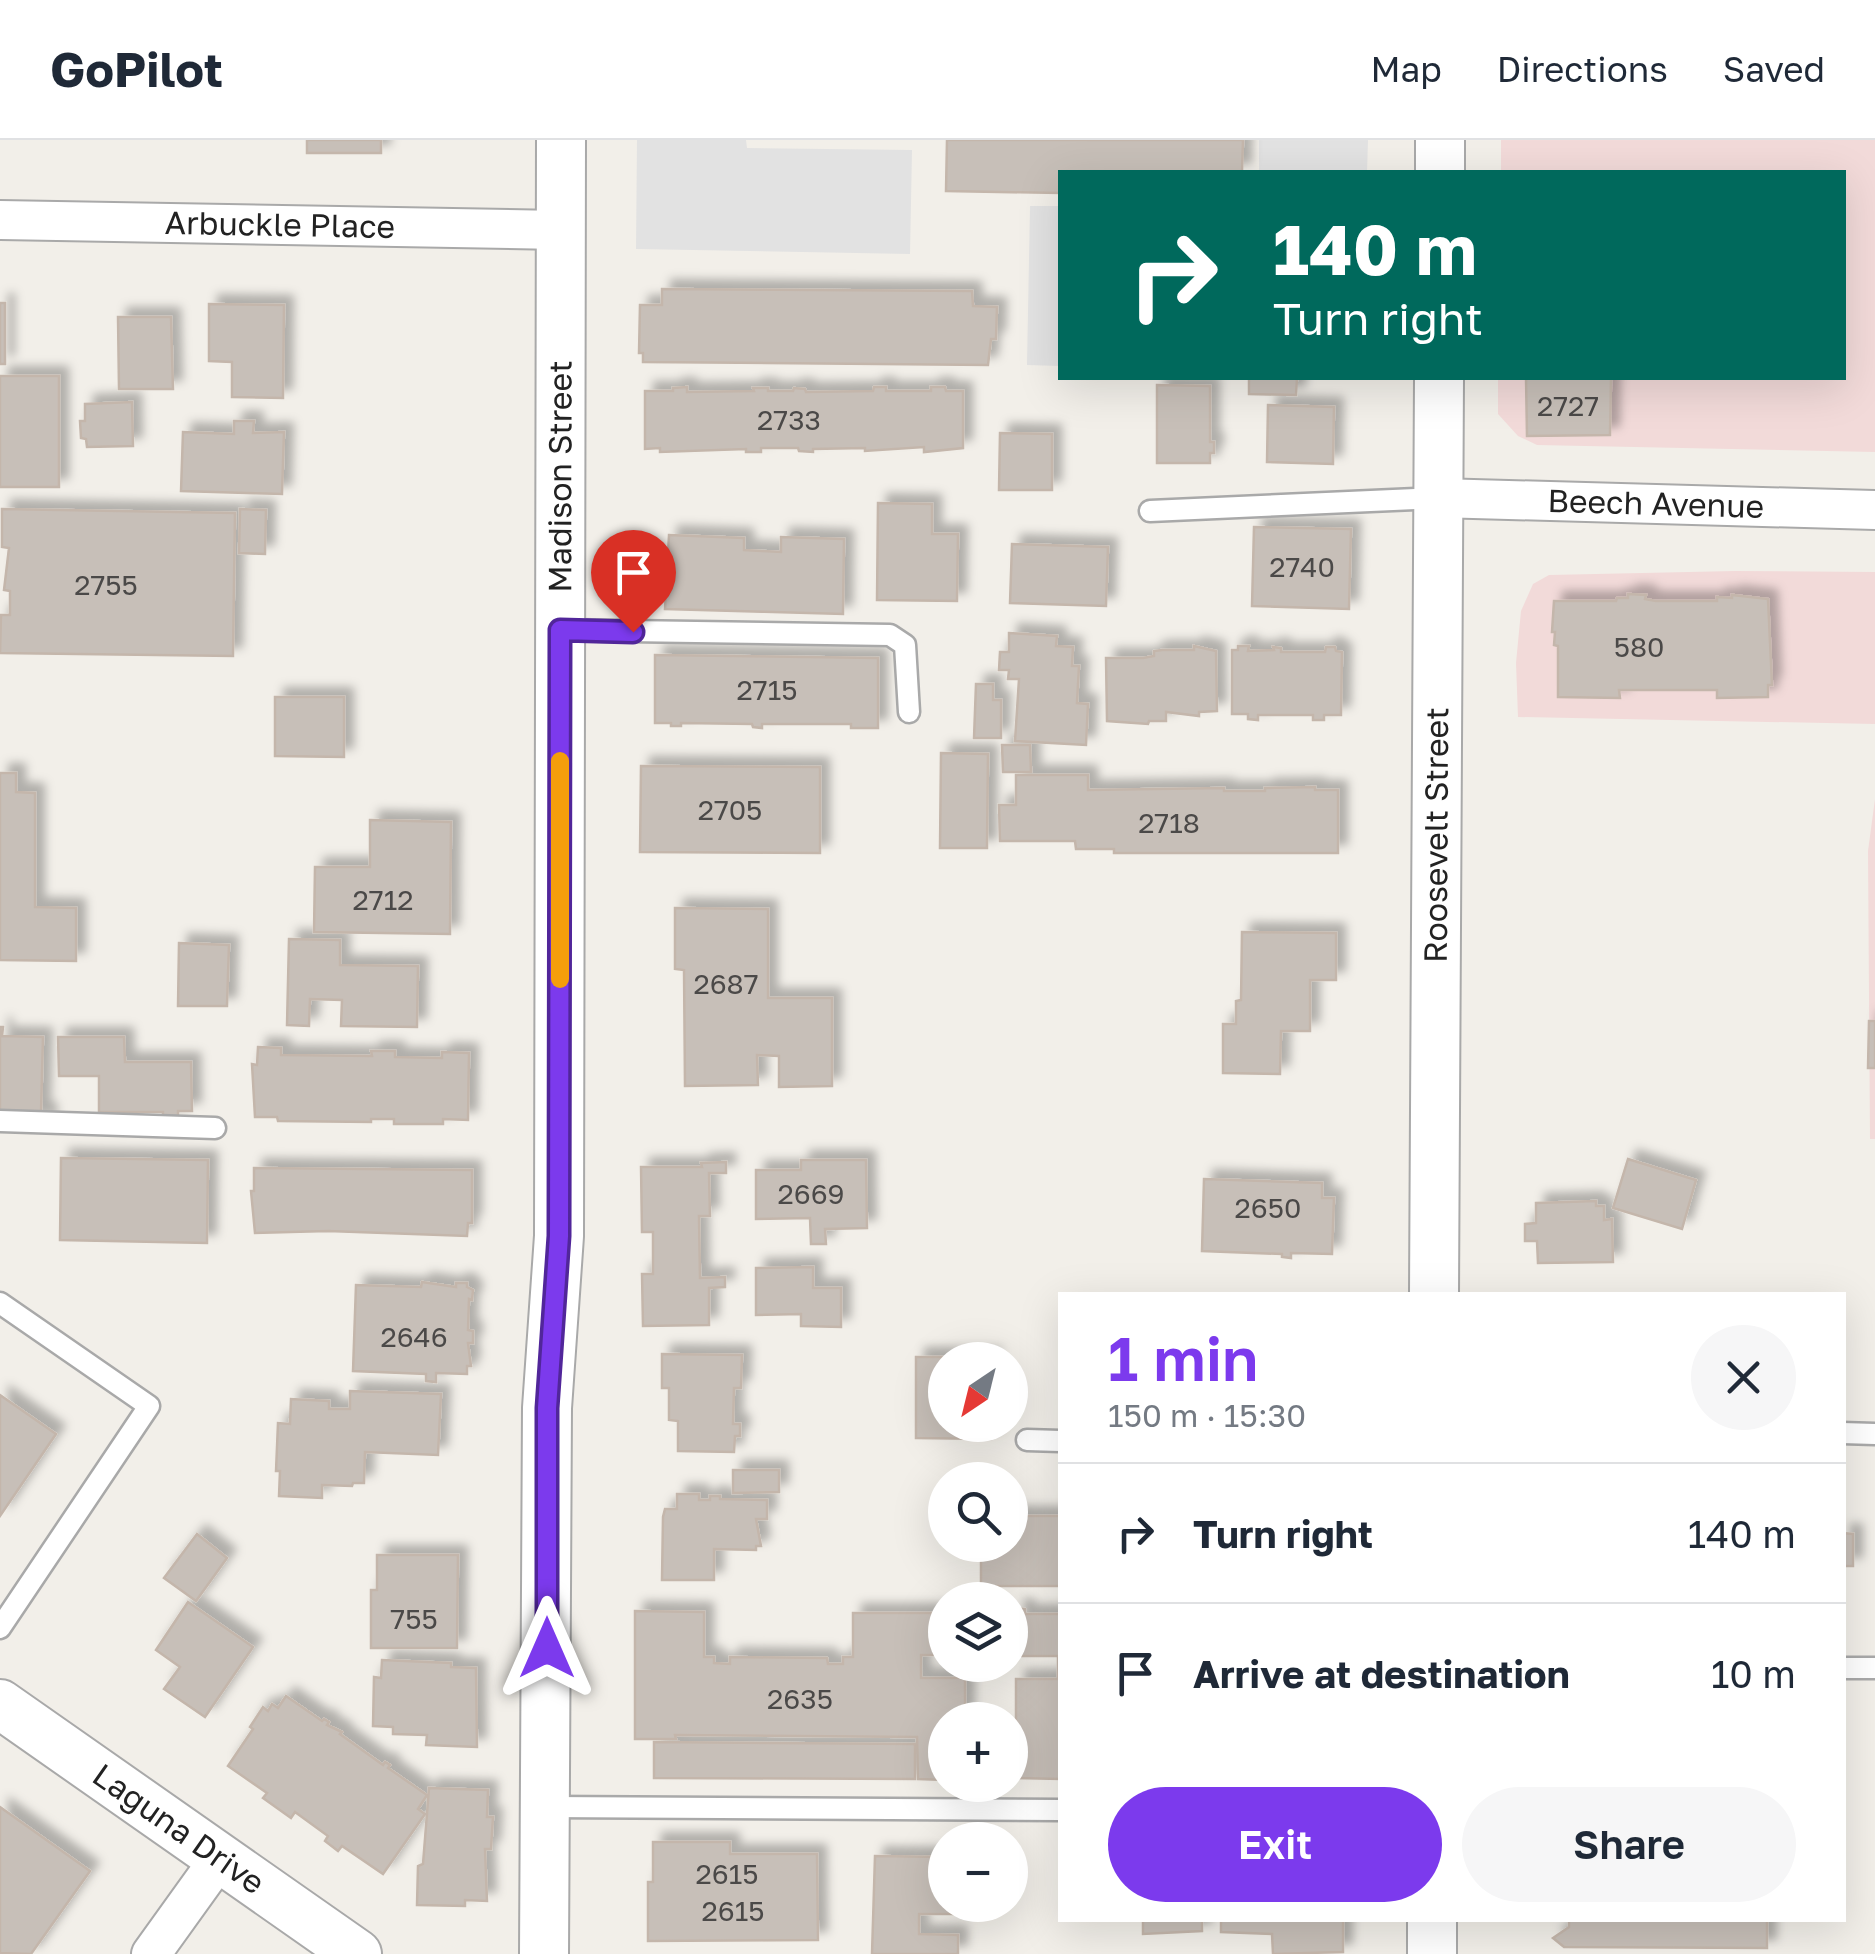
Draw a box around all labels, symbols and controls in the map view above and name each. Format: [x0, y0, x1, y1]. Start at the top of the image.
text: GoPilot [50, 40, 223, 98]
text: Map [1370, 48, 1442, 90]
text: Directions [1497, 48, 1668, 90]
text: Saved [1723, 48, 1825, 90]
street label: Arbuckle Place [164, 203, 395, 245]
text: 140 m [1273, 206, 1477, 290]
icon: right [1108, 210, 1238, 340]
text: Turn right [1273, 291, 1483, 345]
street label: Madison Street [540, 360, 579, 593]
house number: 2727 [1537, 389, 1599, 422]
house number: 2733 [757, 403, 821, 436]
street label: Beech Avenue [1547, 481, 1765, 525]
pin [591, 530, 676, 633]
icon: arrive [606, 545, 661, 600]
house number: 2740 [1269, 550, 1335, 583]
house number: 2755 [74, 568, 138, 601]
house number: 580 [1614, 630, 1664, 663]
house number: 2715 [737, 673, 797, 706]
street label: Roosevelt Street [1416, 707, 1455, 963]
house number: 2705 [698, 793, 762, 826]
house number: 2718 [1138, 806, 1200, 839]
house number: 2712 [353, 883, 413, 916]
house number: 2687 [693, 967, 759, 1000]
house number: 2669 [777, 1177, 845, 1210]
house number: 2650 [1235, 1191, 1301, 1224]
house number: 2646 [380, 1320, 448, 1353]
text: 1 min [1108, 1322, 1258, 1394]
button: close [1691, 1325, 1796, 1430]
north arrow [928, 1342, 1028, 1442]
map controls [928, 1342, 1028, 1922]
text: 150 m · 15:30 [1108, 1396, 1306, 1434]
button: search [928, 1462, 1028, 1562]
icon: right [1108, 1506, 1163, 1561]
text: Turn right [1193, 1511, 1373, 1556]
text: 140 m [1688, 1511, 1796, 1556]
button: layers [928, 1582, 1028, 1682]
position arrow [495, 1596, 599, 1700]
house number: 755 [390, 1602, 438, 1635]
icon: arrive [1108, 1646, 1163, 1701]
text: Arrive at destination [1193, 1651, 1570, 1696]
text: 10 m [1711, 1651, 1796, 1696]
house number: 2635 [767, 1682, 833, 1715]
button: + [928, 1702, 1028, 1802]
street label: Laguna Drive [86, 1755, 272, 1901]
button: Exit [1108, 1787, 1442, 1902]
button: Share [1462, 1787, 1796, 1902]
button: − [928, 1822, 1028, 1922]
house number: 2615 [695, 1857, 759, 1890]
house number: 2615 [701, 1894, 765, 1927]

